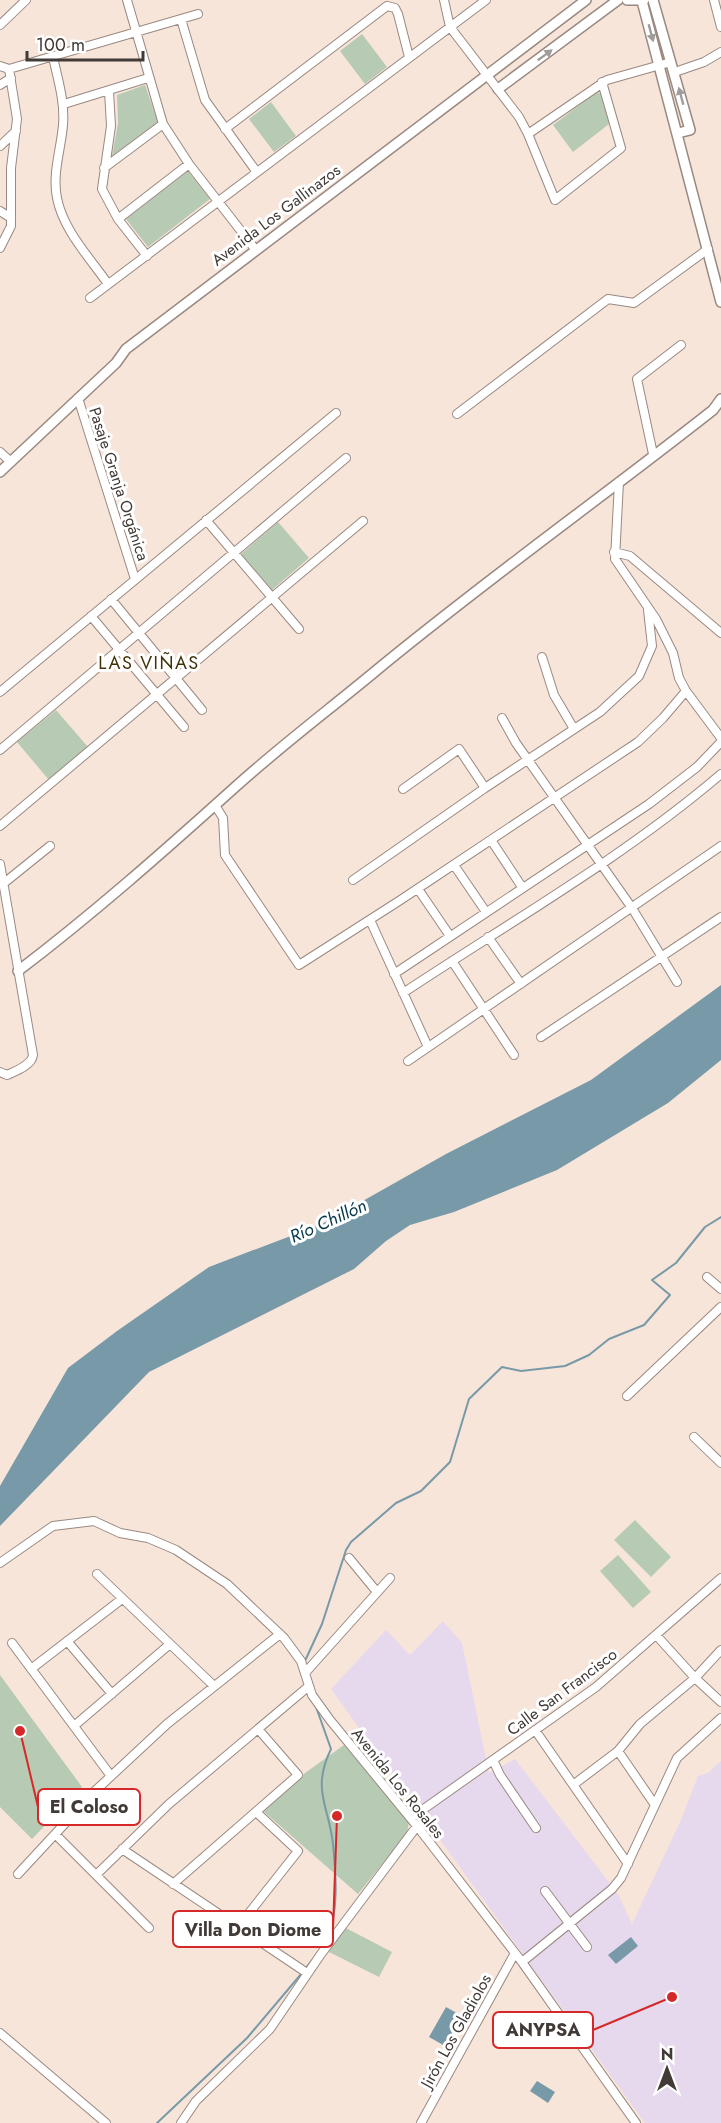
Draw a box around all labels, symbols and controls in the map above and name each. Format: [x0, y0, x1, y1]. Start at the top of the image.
scale bar [27, 24, 142, 62]
one-way arrow [647, 24, 656, 42]
text: 100 m [36, 32, 85, 58]
one-way arrow [536, 49, 552, 61]
one-way arrow [676, 87, 685, 105]
street label: Avenida Los Gallinazos [207, 159, 345, 271]
street label: Pasaje Granja Orgánica [83, 404, 155, 564]
district label: LAS VIÑAS [98, 650, 200, 676]
water label: Río Chillón [285, 1193, 371, 1249]
street label: Calle San Francisco [502, 1643, 622, 1741]
street label: Avenida Los Rosales [346, 1723, 450, 1843]
callout: El Coloso [38, 1789, 140, 1825]
text: El Coloso [50, 1794, 129, 1820]
callout: Villa Don Diome [173, 1911, 333, 1947]
text: Villa Don Diome [184, 1917, 321, 1943]
street label: Jirón Los Gladiolos [414, 1970, 497, 2094]
callout: ANYPSA [493, 2012, 593, 2048]
text: ANYPSA [504, 2017, 581, 2043]
north arrow [637, 2039, 697, 2099]
text: N [661, 2043, 673, 2066]

